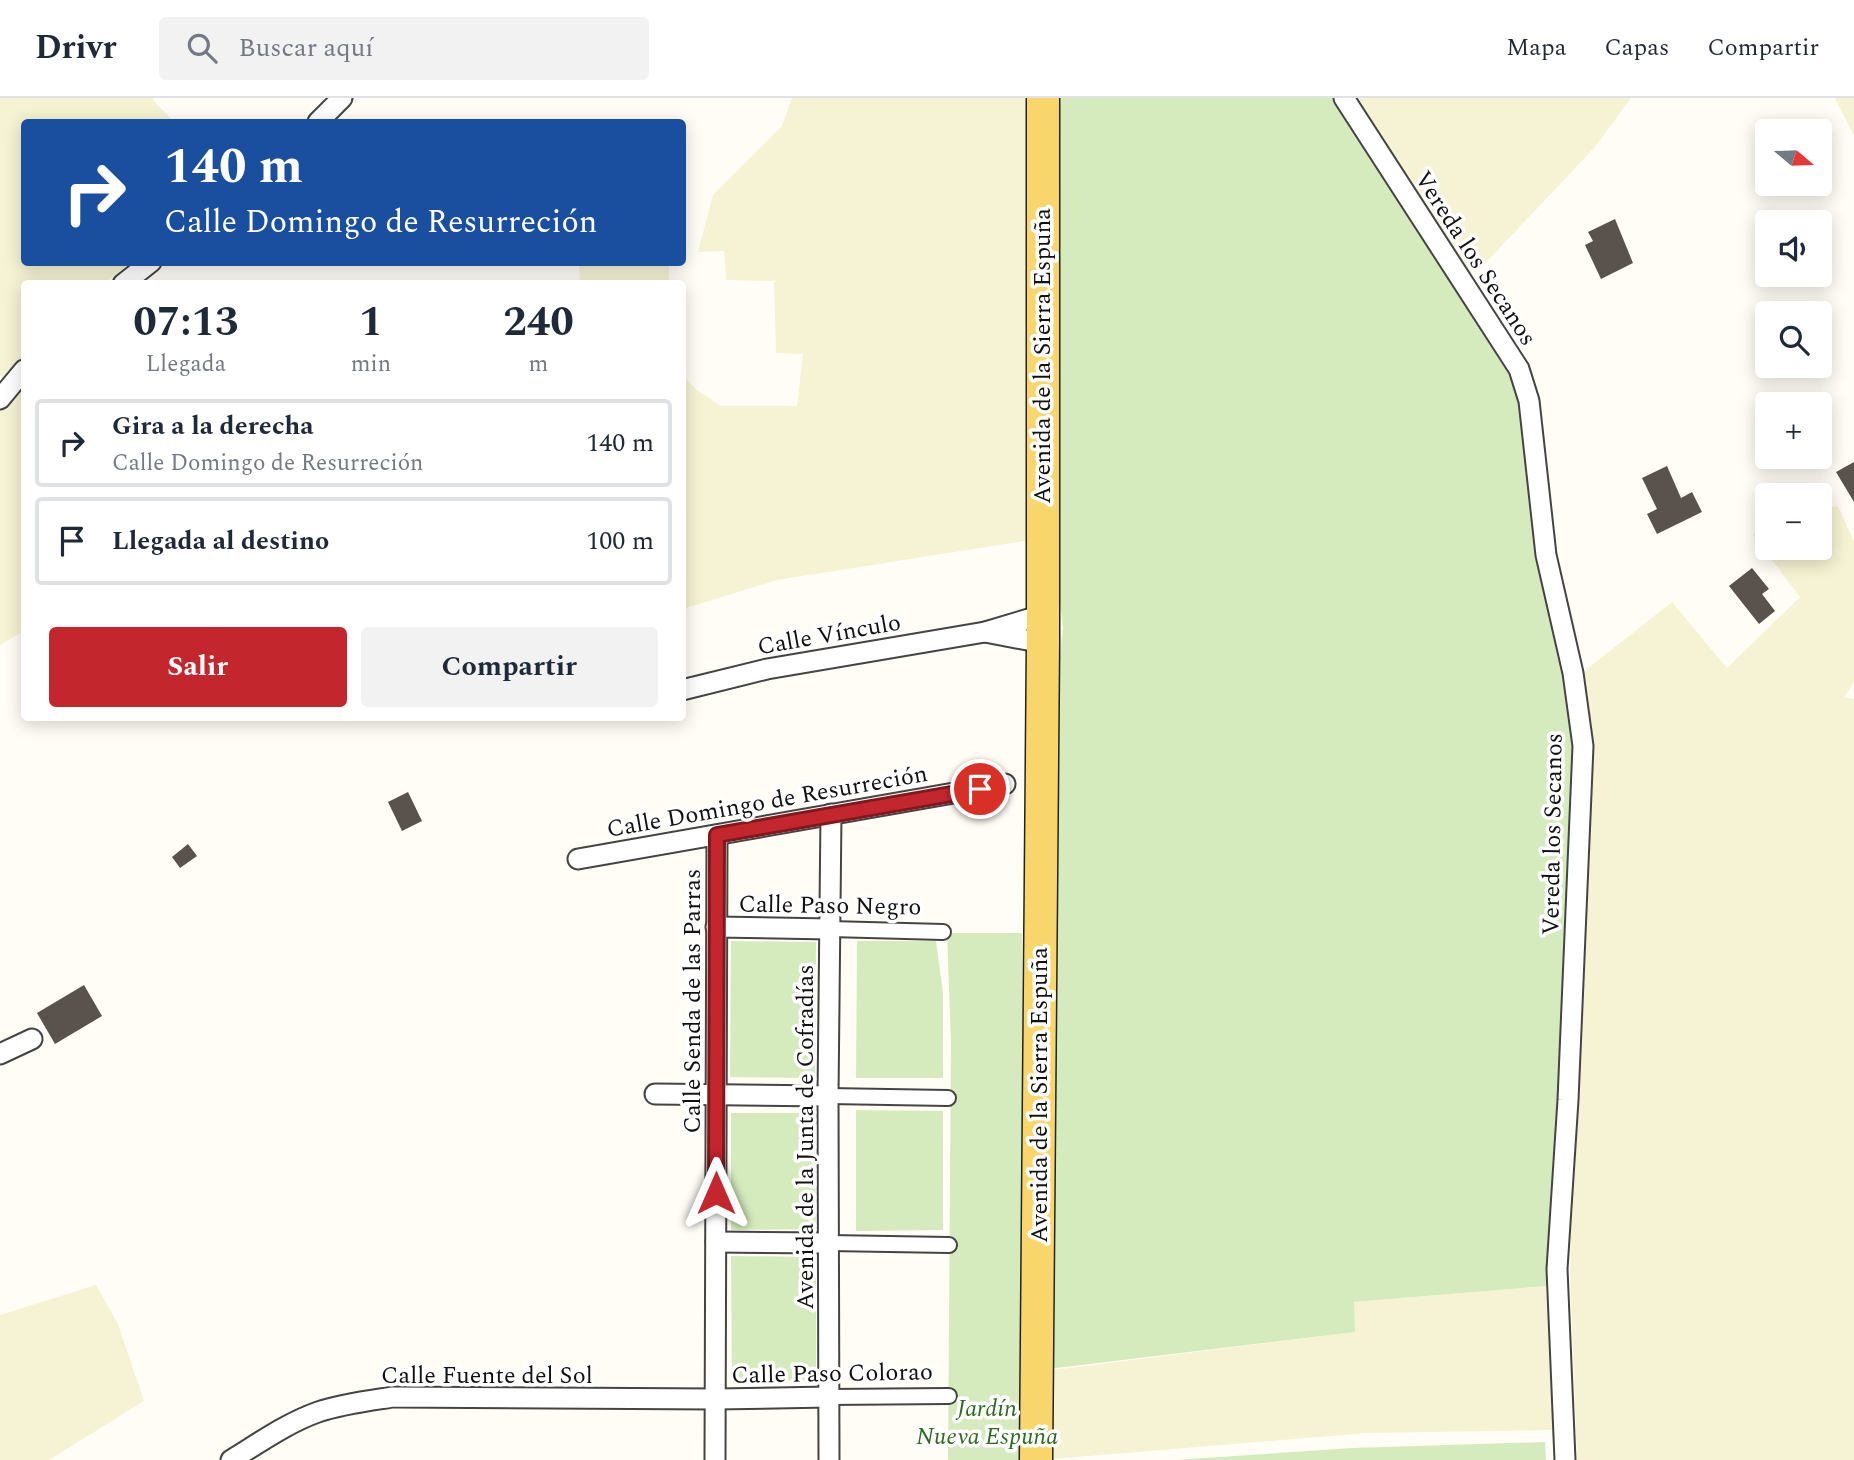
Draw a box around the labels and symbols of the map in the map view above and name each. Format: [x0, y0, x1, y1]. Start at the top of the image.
north arrow [1755, 119, 1832, 196]
street label: Vereda los Secanos [1405, 164, 1545, 353]
street label: Avenida de la Sierra Espuña [1025, 208, 1061, 504]
street label: Calle Vínculo [755, 605, 904, 665]
street label: Vereda los Secanos [1533, 733, 1573, 935]
street label: Calle Domingo de Resurreción [604, 756, 930, 848]
pin [950, 759, 1010, 819]
street label: Calle Senda de las Parras [675, 869, 711, 1133]
street label: Calle Paso Negro [738, 886, 922, 926]
street label: Avenida de la Sierra Espuña [1022, 947, 1058, 1243]
street label: Avenida de la Junta de Cofradías [788, 964, 824, 1310]
position arrow [679, 1156, 753, 1230]
street label: Calle Paso Colorao [731, 1354, 933, 1394]
street label: Calle Fuente del Sol [381, 1358, 593, 1394]
park label: Jardín Nueva Espuña [916, 1391, 1058, 1455]

